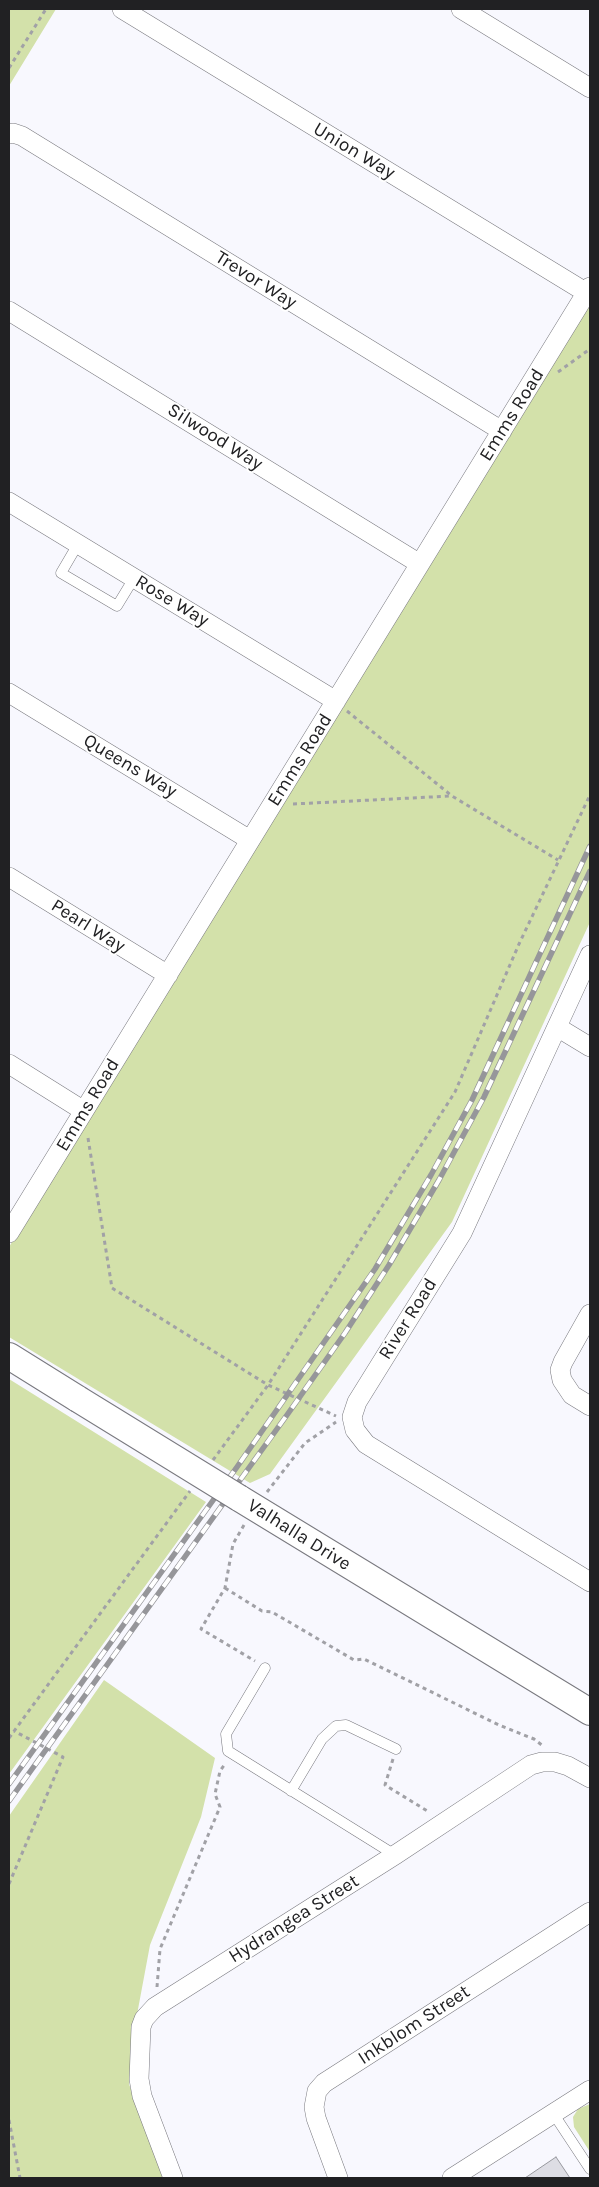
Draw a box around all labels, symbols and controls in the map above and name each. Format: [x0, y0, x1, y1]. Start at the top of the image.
street label: Union Way [309, 118, 399, 184]
street label: Trevor Way [211, 246, 301, 314]
street label: Emms Road [475, 365, 549, 465]
street label: Silwood Way [163, 399, 267, 475]
street label: Rose Way [131, 570, 213, 632]
street label: Emms Road [263, 710, 337, 810]
street label: Queens Way [79, 729, 181, 803]
street label: Pearl Way [47, 894, 129, 958]
street label: Emms Road [51, 1054, 125, 1156]
street label: River Road [374, 1274, 442, 1364]
street label: Valhalla Drive [243, 1494, 355, 1576]
street label: Hydrangea Street [225, 1870, 363, 1968]
street label: Inkblom Street [354, 1980, 474, 2070]

